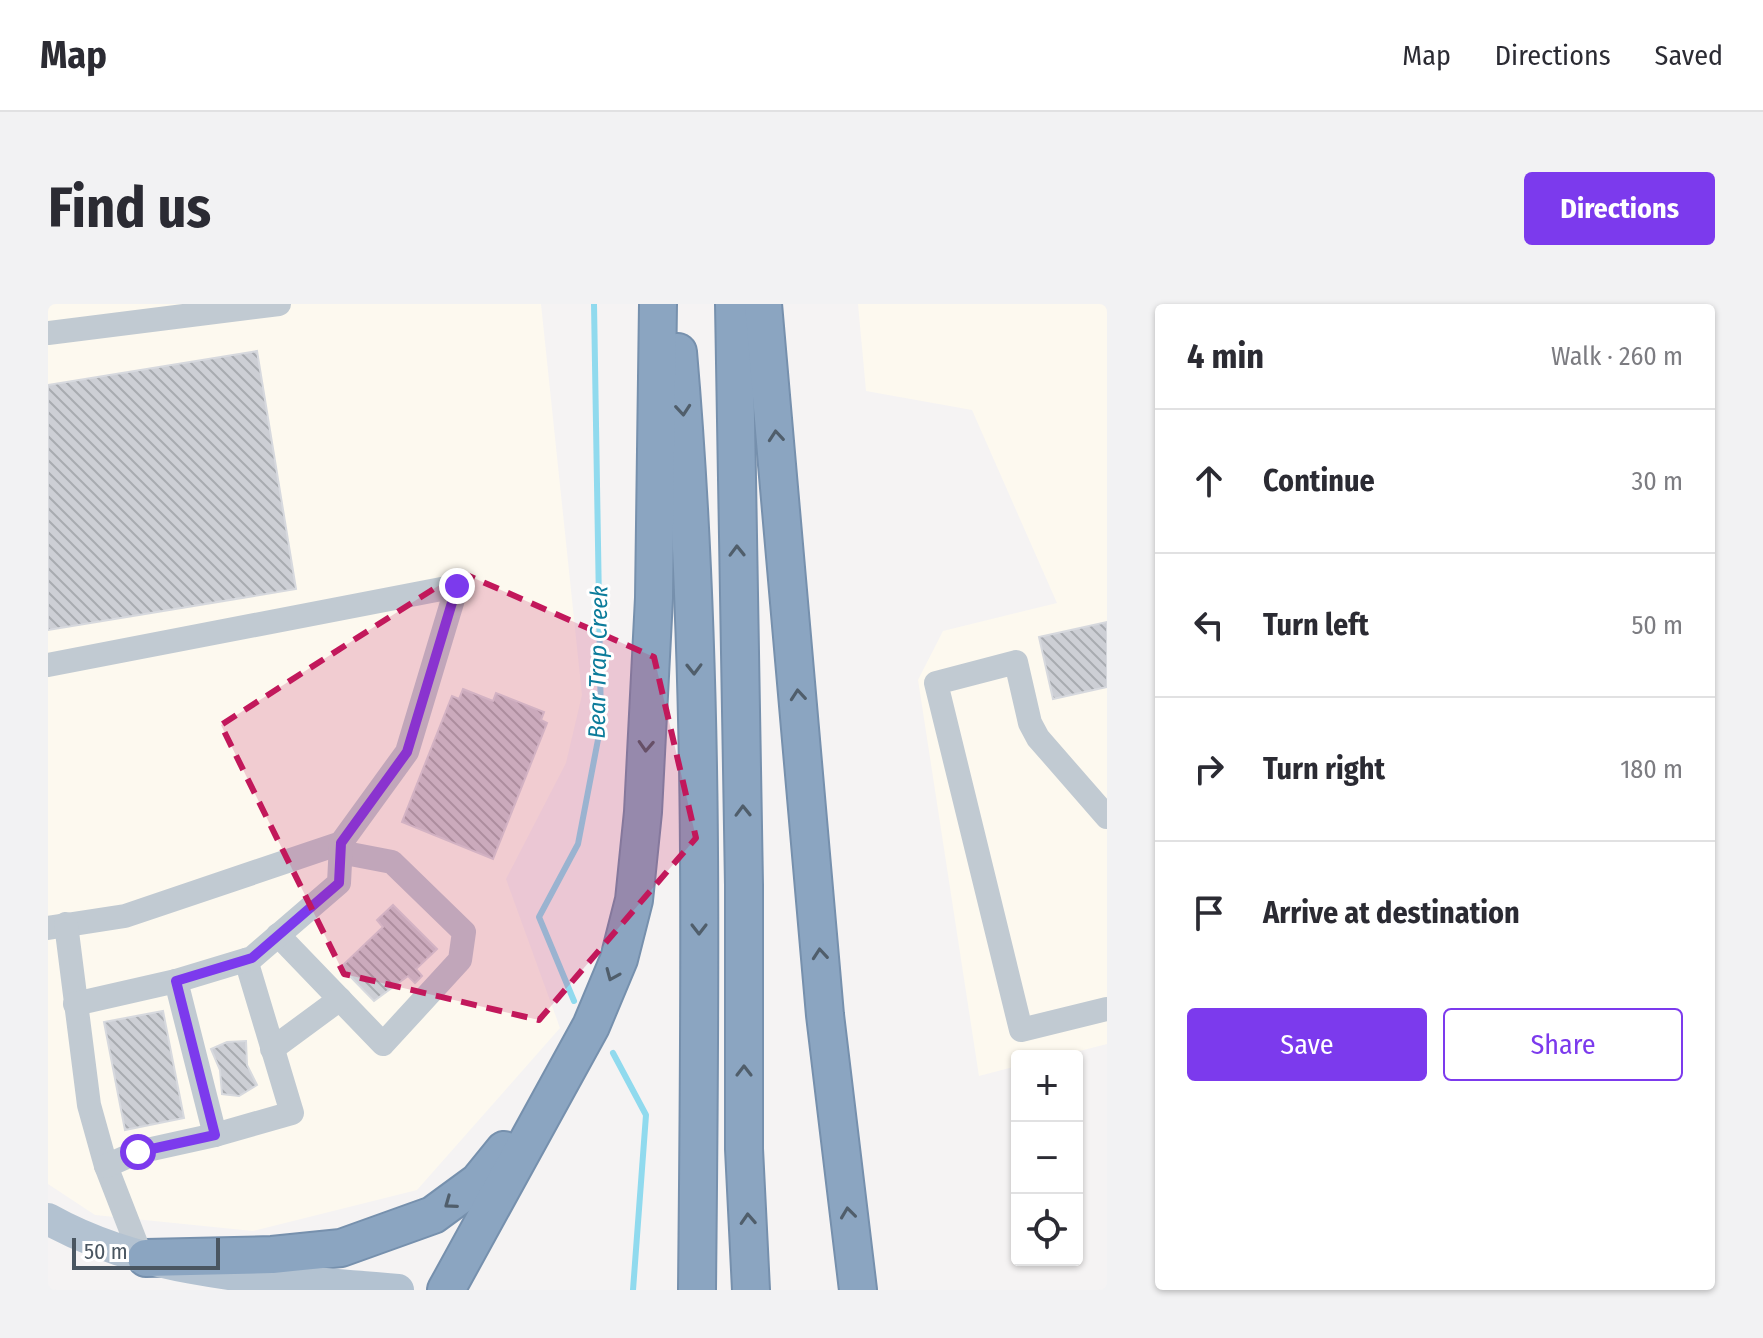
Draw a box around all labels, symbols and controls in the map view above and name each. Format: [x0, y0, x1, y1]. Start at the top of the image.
text: Map [40, 32, 107, 78]
text: Map [1402, 39, 1451, 72]
text: Directions [1495, 39, 1611, 72]
text: Saved [1655, 39, 1723, 72]
button: Directions [1524, 172, 1715, 245]
text: Find us [48, 175, 211, 242]
text: 4 min [1187, 336, 1264, 377]
text: Walk · 260 m [1551, 341, 1683, 372]
one-way arrow [674, 404, 691, 417]
one-way arrow [768, 429, 785, 442]
icon: ahead [1187, 459, 1231, 503]
text: Continue [1263, 463, 1375, 499]
text: 30 m [1632, 466, 1683, 497]
one-way arrow [728, 544, 745, 557]
route end [439, 568, 475, 604]
water label: Bear Trap Creek [583, 585, 613, 739]
icon: left [1187, 603, 1231, 647]
text: Turn left [1263, 607, 1369, 643]
text: 50 m [1631, 610, 1683, 641]
one-way arrow [685, 663, 702, 676]
one-way arrow [790, 688, 807, 701]
one-way arrow [638, 740, 655, 753]
icon: right [1187, 747, 1231, 791]
text: Turn right [1263, 751, 1385, 787]
text: 180 m [1620, 754, 1683, 785]
one-way arrow [734, 804, 751, 817]
icon: arrive [1187, 891, 1231, 935]
text: Arrive at destination [1263, 895, 1520, 931]
one-way arrow [690, 923, 708, 936]
one-way arrow [812, 947, 829, 960]
one-way arrow [606, 967, 622, 981]
button: Save [1187, 1008, 1427, 1081]
button: Share [1443, 1008, 1683, 1081]
map controls [1011, 1050, 1083, 1266]
button: + [1011, 1050, 1083, 1122]
one-way arrow [735, 1064, 753, 1077]
button: − [1011, 1122, 1083, 1194]
route start [120, 1134, 156, 1170]
one-way arrow [444, 1193, 459, 1207]
button: locate [1011, 1194, 1083, 1266]
one-way arrow [840, 1206, 857, 1219]
one-way arrow [739, 1212, 756, 1225]
scale bar [72, 1234, 220, 1270]
text: 50 m [84, 1238, 128, 1265]

